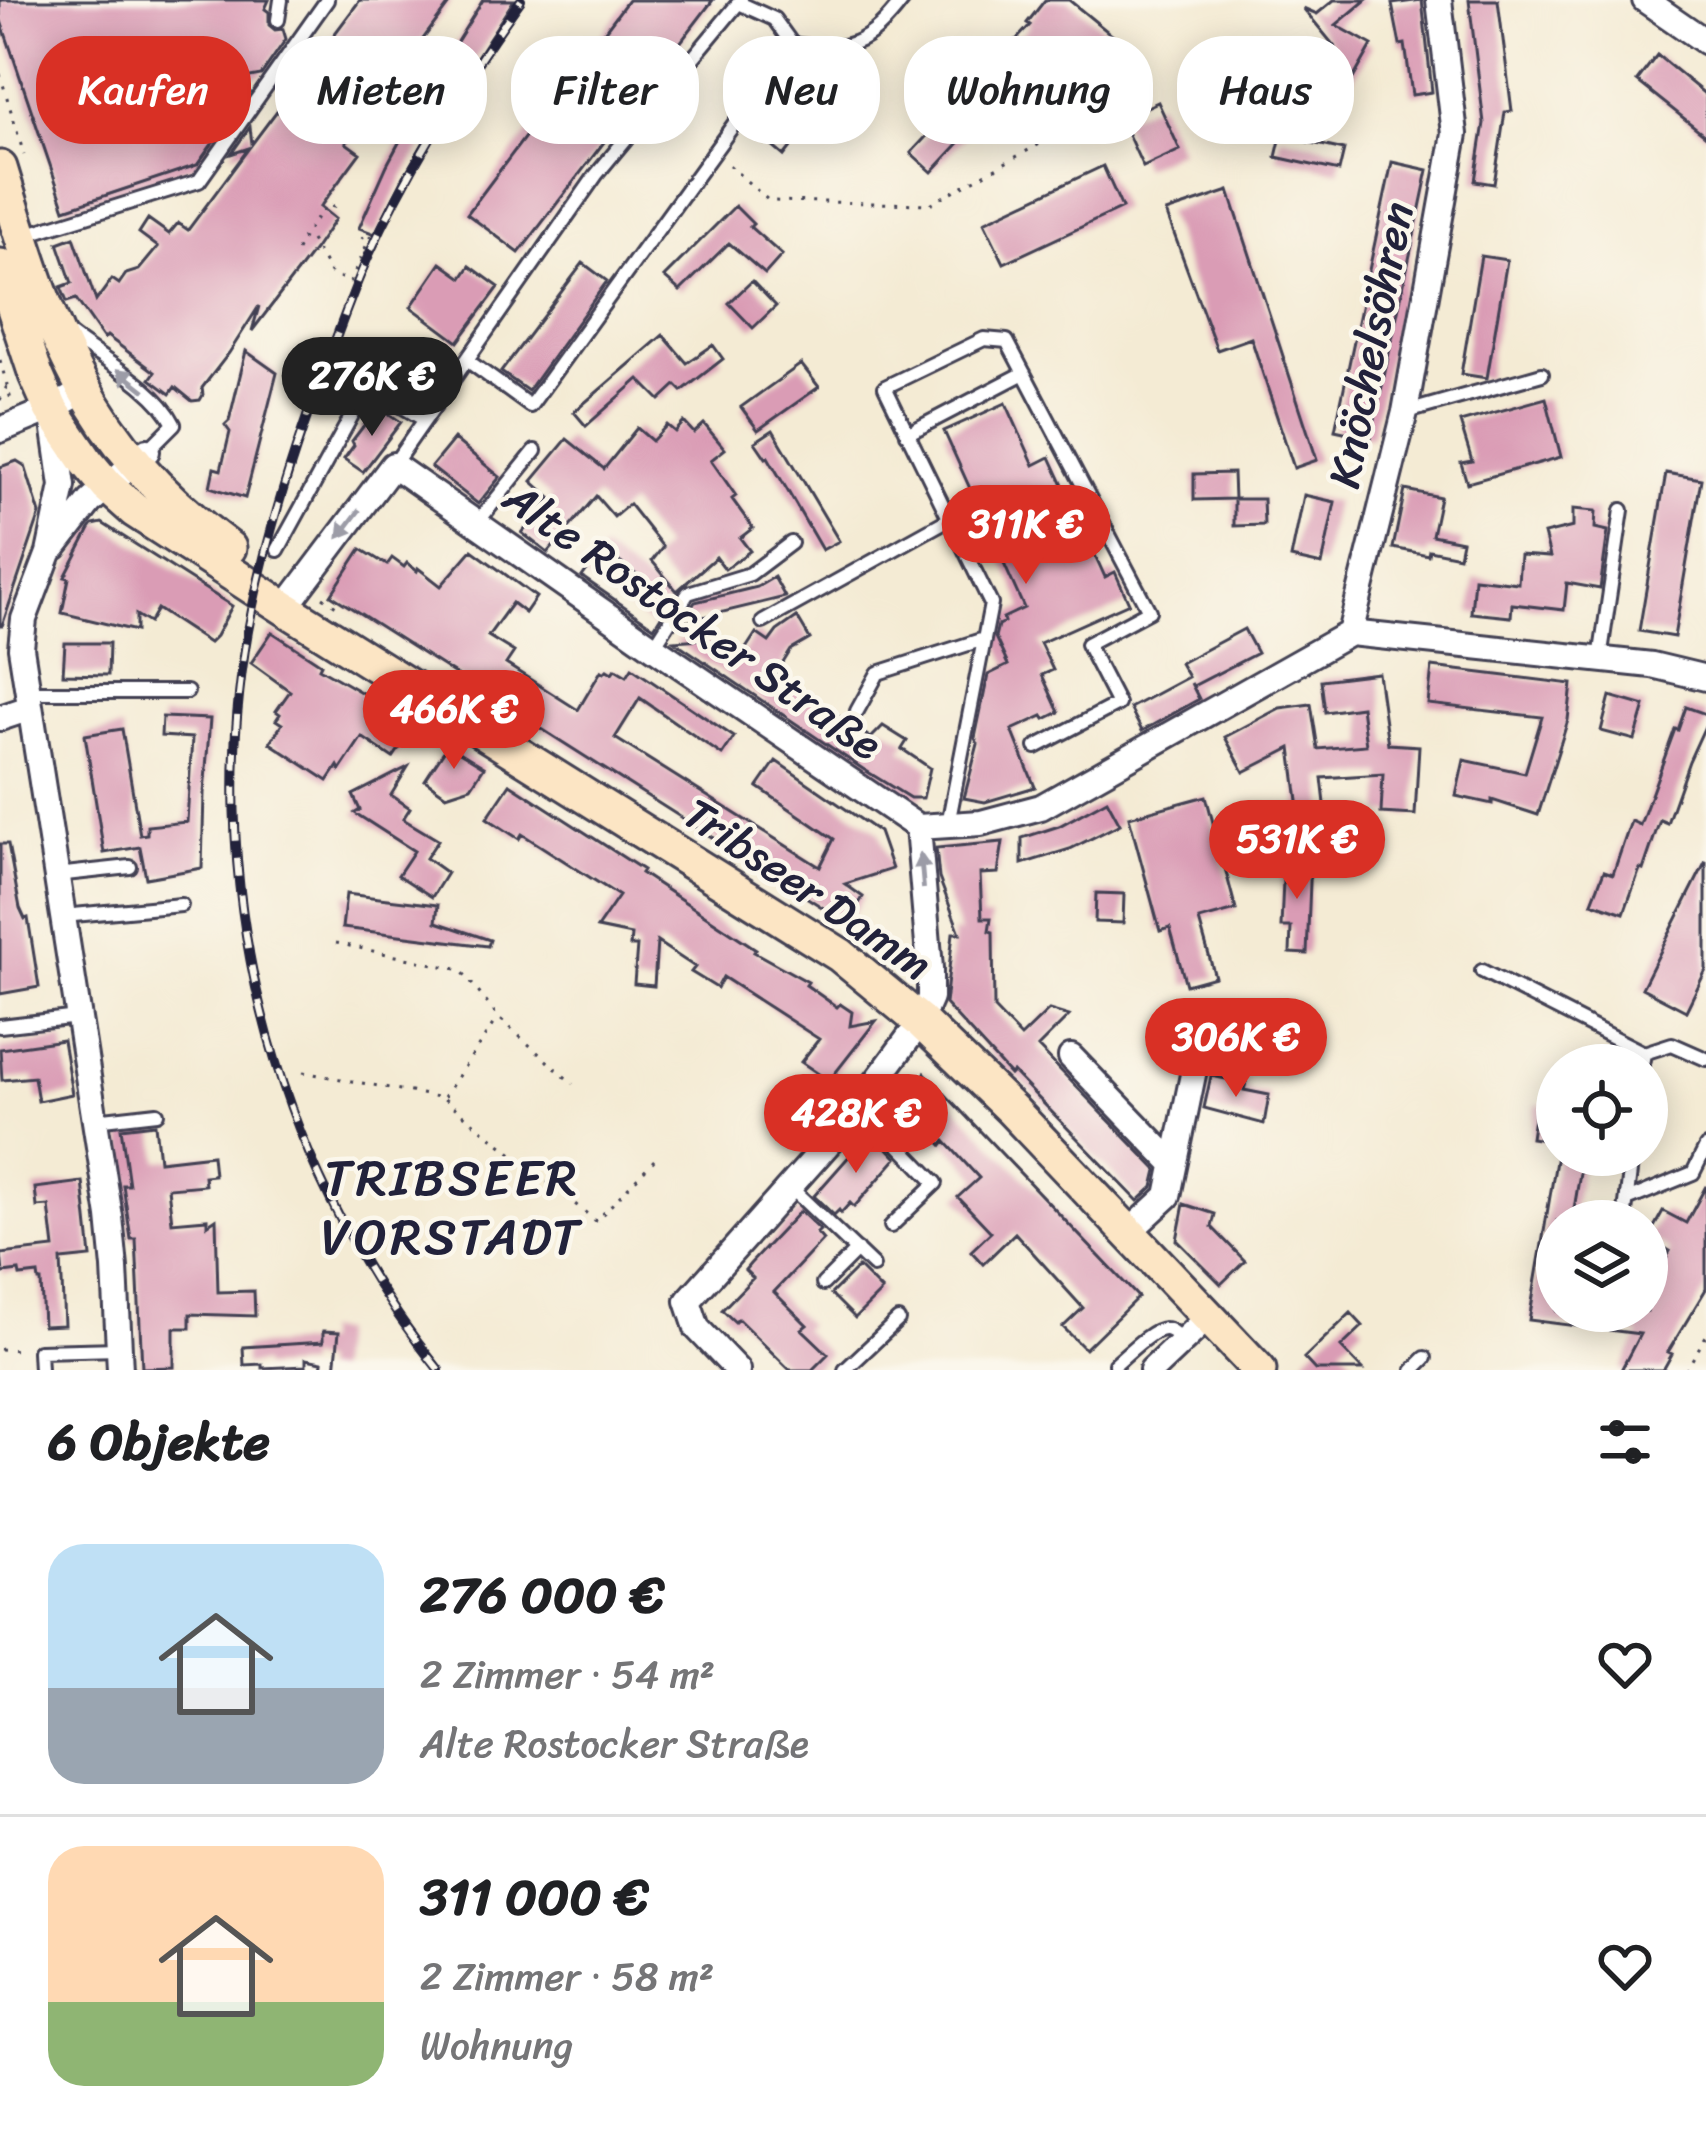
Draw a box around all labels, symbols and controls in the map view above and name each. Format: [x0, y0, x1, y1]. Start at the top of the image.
chip: Kaufen [36, 36, 251, 144]
chip: Mieten [275, 36, 487, 144]
chip: Filter [511, 36, 699, 144]
chip: Neu [723, 36, 880, 144]
chip: Wohnung [904, 36, 1153, 144]
chip: Haus [1177, 36, 1354, 144]
street label: Knöchelsöhren [1304, 195, 1438, 495]
pin: 276K € [274, 337, 470, 439]
text: 276K € [309, 341, 435, 410]
one-way arrow [116, 368, 147, 393]
street label: Alte Rostocker Straße [485, 459, 900, 782]
pin: 311K € [928, 485, 1124, 587]
text: 311K € [969, 489, 1083, 558]
one-way arrow [338, 508, 362, 539]
pin: 466K € [356, 670, 552, 772]
text: 466K € [390, 674, 518, 743]
street label: Tribseer Damm [666, 775, 950, 1003]
pin: 531K € [1199, 800, 1395, 902]
text: 531K € [1236, 804, 1358, 873]
one-way arrow [912, 851, 931, 889]
pin: 306K € [1138, 998, 1334, 1100]
text: 306K € [1172, 1002, 1300, 1071]
map controls [1536, 1044, 1668, 1332]
button: locate [1536, 1044, 1668, 1176]
pin: 428K € [758, 1074, 954, 1176]
text: 428K € [791, 1078, 921, 1147]
district label: TRIBSEER VORSTADT [321, 1133, 583, 1282]
button: layers [1536, 1200, 1668, 1332]
text: 6 Objekte [48, 1397, 270, 1487]
icon: filters [1592, 1409, 1658, 1475]
text: 276 000 € [420, 1550, 665, 1640]
icon: home [144, 1592, 288, 1736]
icon: heart [1592, 1631, 1658, 1697]
text: 2 Zimmer · 54 m² [420, 1640, 715, 1709]
text: Alte Rostocker Straße [420, 1709, 809, 1778]
text: 311 000 € [420, 1852, 649, 1942]
icon: home [144, 1894, 288, 2038]
icon: heart [1592, 1933, 1658, 1999]
text: 2 Zimmer · 58 m² [420, 1942, 714, 2011]
text: Wohnung [420, 2011, 573, 2080]

